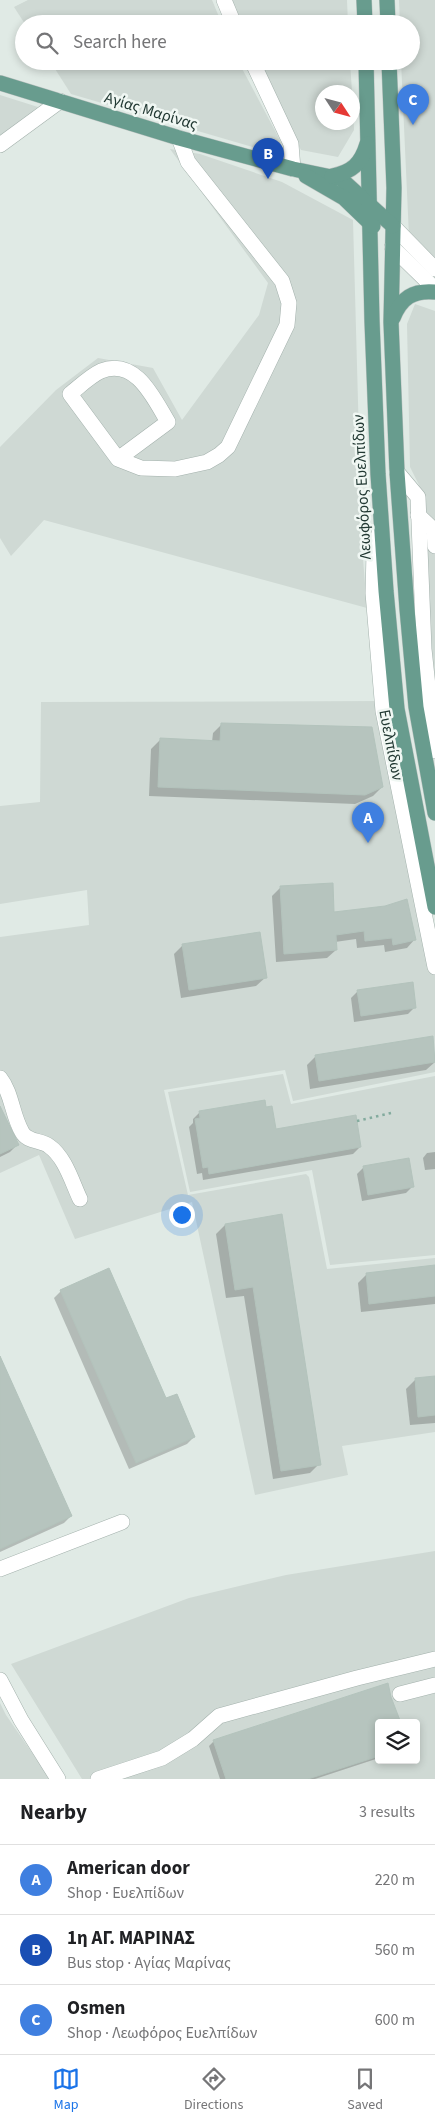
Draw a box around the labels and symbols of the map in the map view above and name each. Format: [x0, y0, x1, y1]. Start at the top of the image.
pin: C [397, 84, 429, 125]
north arrow [315, 85, 360, 130]
street label: Αγίας Μαρίνας [102, 86, 200, 136]
pin: B [252, 138, 284, 179]
street label: Λεωφόρος Ευελπίδων [347, 414, 377, 560]
street label: Ευελπίδων [373, 708, 409, 783]
pin: A [352, 802, 384, 843]
your location [169, 1202, 195, 1228]

